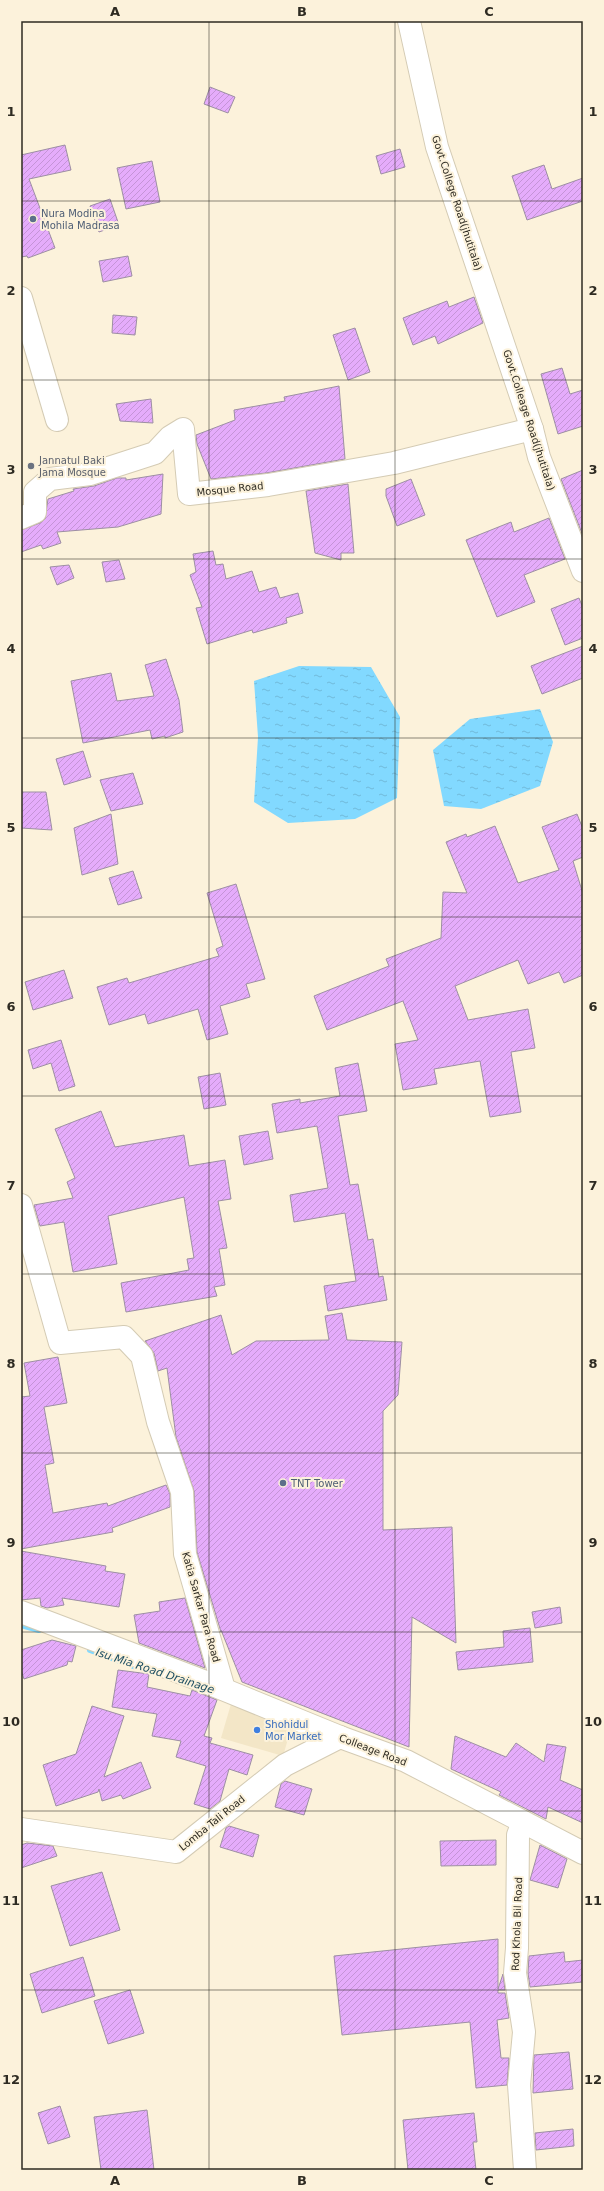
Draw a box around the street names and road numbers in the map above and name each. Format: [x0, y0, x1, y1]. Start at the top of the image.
street label: Govt.College Road(jhutitala) [430, 134, 484, 272]
street label: Govt.Colleage Road(jhutitala) [501, 348, 557, 492]
street label: Mosque Road [196, 480, 264, 498]
street label: Katia Sarkar Para Road [180, 1551, 222, 1663]
street label: Colleage Road [338, 1732, 408, 1768]
street label: Lomba Tali Road [177, 1793, 247, 1853]
street label: Rod Khola Bil Road [510, 1877, 524, 1971]

